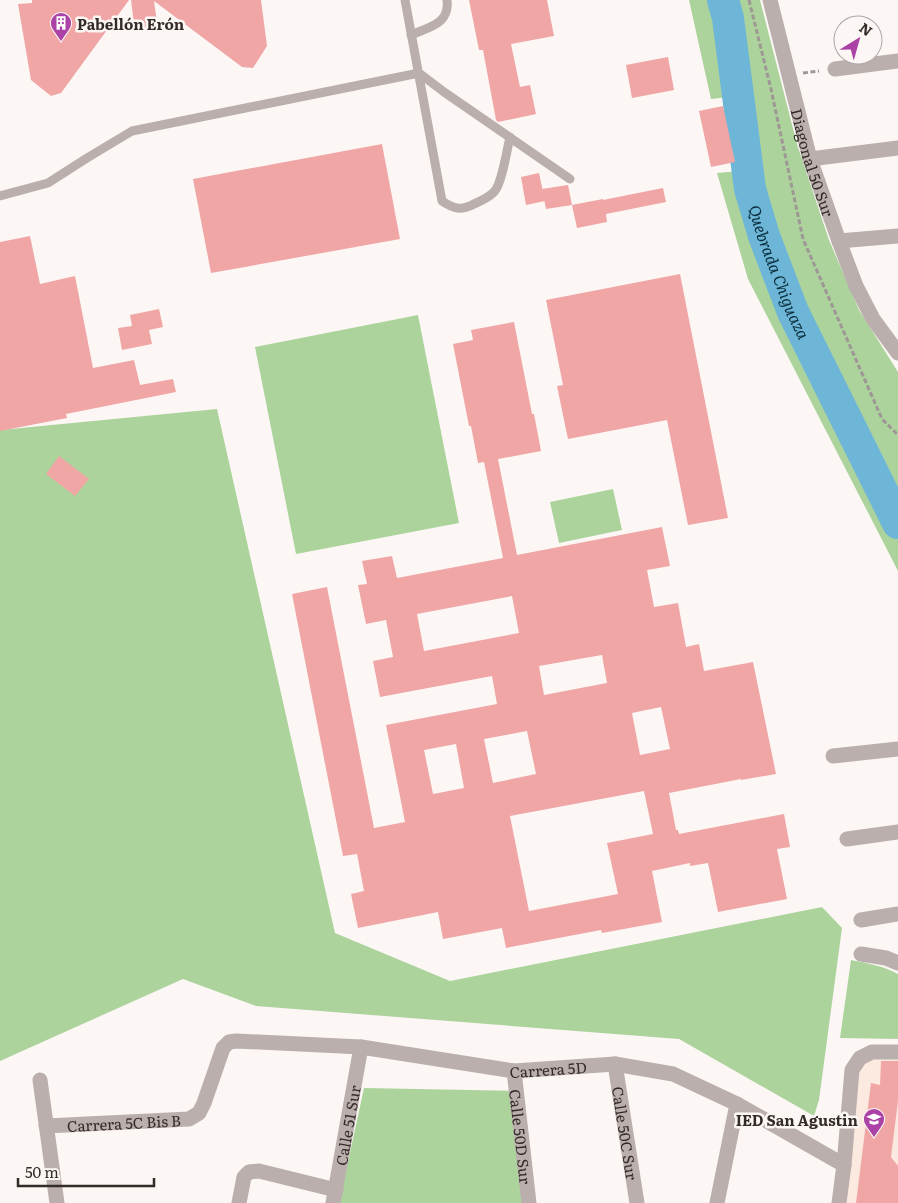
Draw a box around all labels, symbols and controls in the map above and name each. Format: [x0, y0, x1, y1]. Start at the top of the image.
building icon: Pabellón Erón [49, 11, 73, 42]
place label: Pabellón Erón [77, 12, 185, 35]
north arrow [833, 15, 883, 65]
text: N [856, 17, 877, 40]
street label: Diagonal 50 Sur [786, 106, 841, 220]
water label: Quebrada Chiguaza [743, 202, 817, 344]
street label: Carrera 5D [509, 1054, 588, 1083]
street label: Calle 51 Sur [328, 1083, 365, 1167]
street label: Calle 50C Sur [607, 1085, 645, 1182]
street label: Calle 50D Sur [505, 1088, 538, 1185]
school or university icon: IED San Agustin [862, 1107, 886, 1138]
street label: Carrera 5C Bis B [66, 1108, 181, 1136]
place label: IED San Agustin [736, 1108, 859, 1131]
scale bar [18, 1156, 154, 1188]
text: 50 m [25, 1160, 59, 1183]

